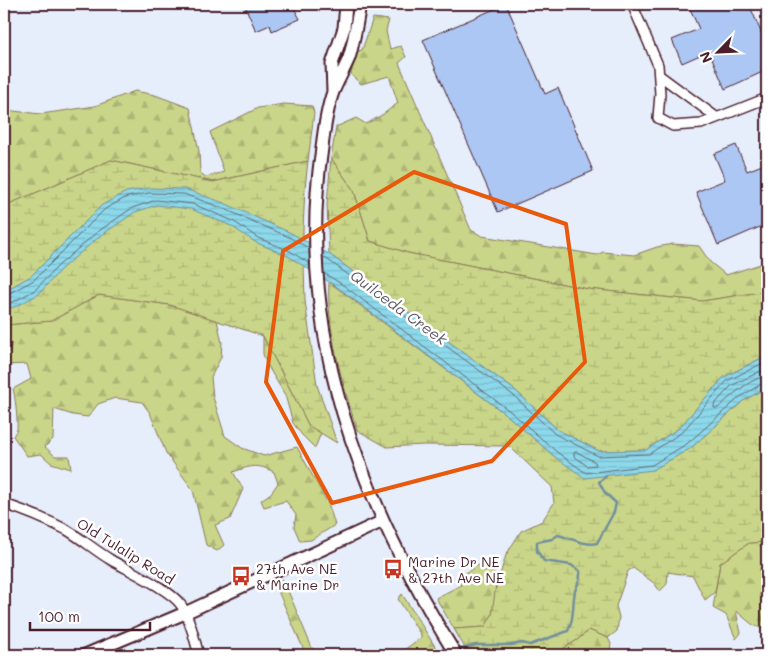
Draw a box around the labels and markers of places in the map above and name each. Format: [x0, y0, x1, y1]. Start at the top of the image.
place label: Marine Dr NE & 27th Ave NE [408, 552, 504, 587]
bus stop icon: Marine Dr NE & 27th Ave NE [382, 558, 404, 580]
place label: 27th Ave NE & Marine Dr [256, 559, 339, 594]
bus stop icon: 27th Ave NE & Marine Dr [230, 565, 252, 587]

